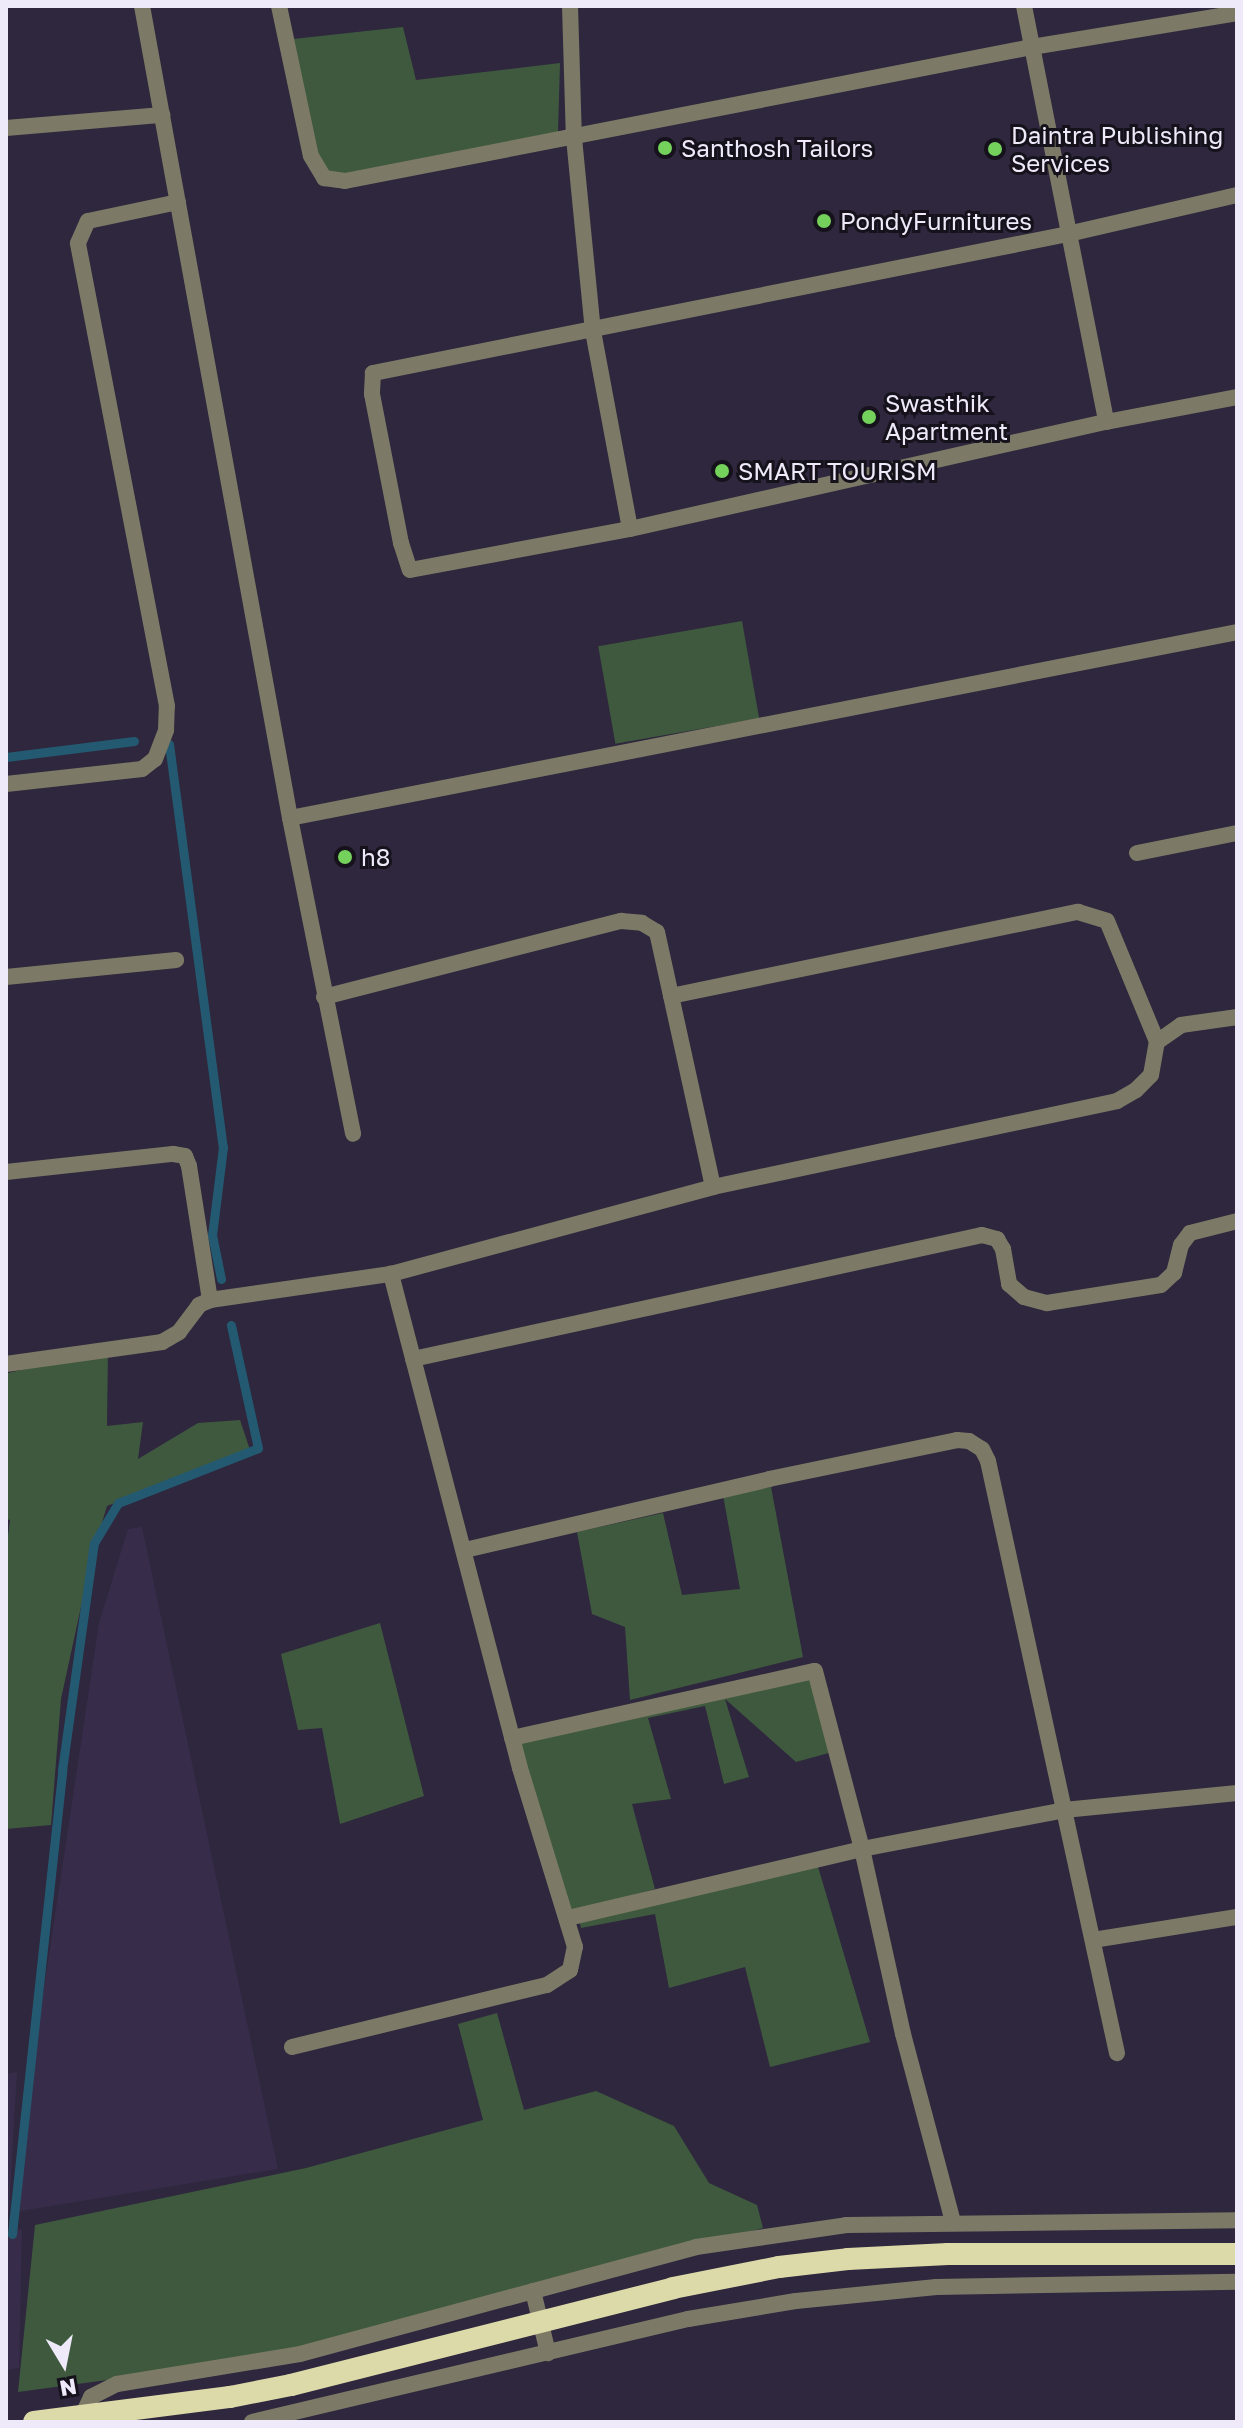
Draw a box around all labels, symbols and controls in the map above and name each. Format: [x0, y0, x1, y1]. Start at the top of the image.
place label: Daintra Publishing Services [1011, 121, 1223, 177]
place label: Santhosh Tailors [681, 134, 873, 162]
marker: Santhosh Tailors [656, 139, 674, 157]
marker: Daintra Publishing Services [986, 140, 1004, 158]
place label: PondyFurnitures [840, 207, 1032, 235]
marker: PondyFurnitures [815, 212, 833, 230]
place label: Swasthik Apartment [885, 389, 1008, 445]
marker: Swasthik Apartment [860, 408, 878, 426]
place label: SMART TOURISM [738, 457, 937, 485]
marker: SMART TOURISM [713, 462, 731, 480]
place label: h8 [361, 843, 390, 871]
marker: h8 [336, 848, 354, 866]
north arrow [24, 2324, 104, 2404]
text: N [58, 2373, 79, 2403]

